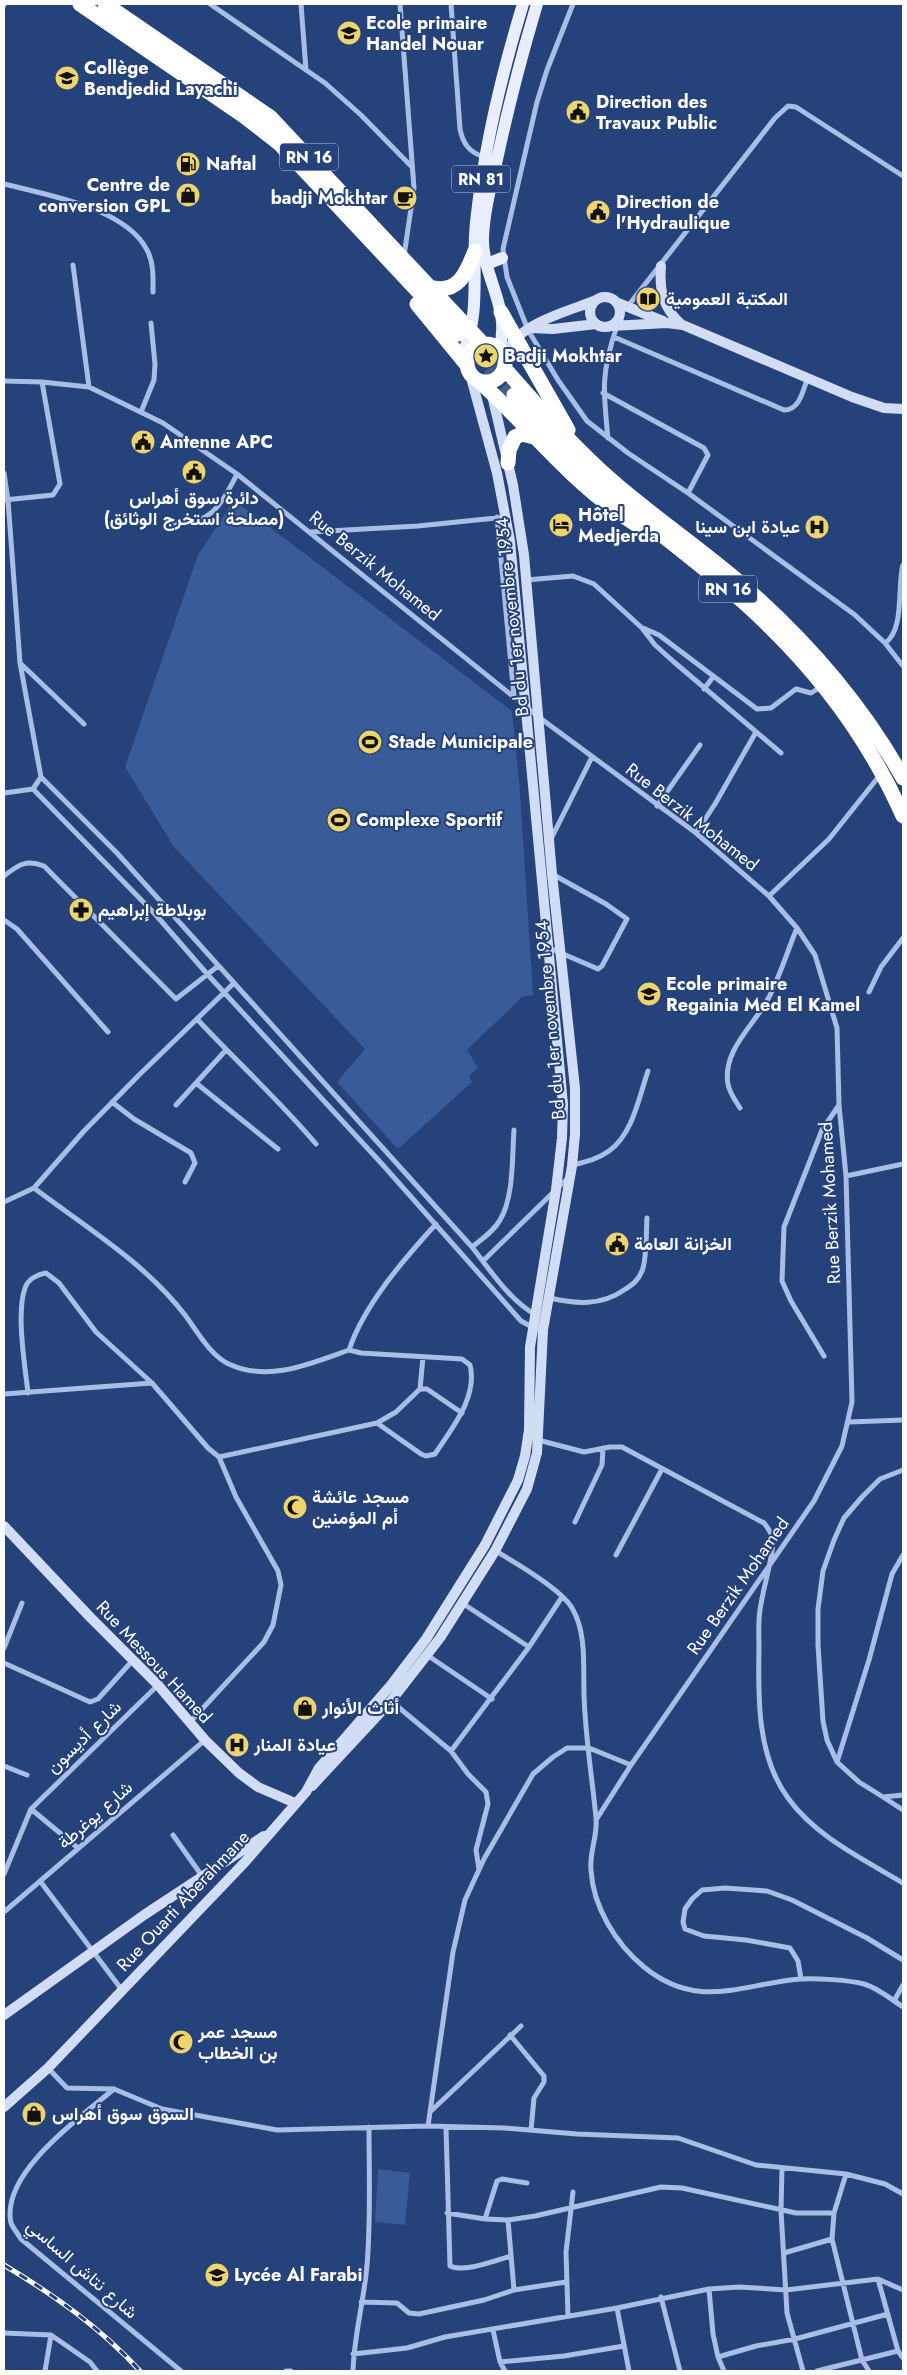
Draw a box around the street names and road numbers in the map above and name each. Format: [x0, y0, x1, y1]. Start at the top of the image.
road number: RN 16 [280, 144, 338, 170]
road number: RN 81 [452, 165, 510, 192]
street label: Rue Berzik Mohamed [304, 505, 446, 627]
street label: Bd du 1er novembre 1954 [489, 516, 535, 718]
road number: RN 16 [699, 576, 757, 602]
street label: Rue Berzik Mohamed [620, 757, 764, 877]
street label: Bd du 1er novembre 1954 [528, 919, 572, 1121]
street label: Rue Berzik Mohamed [813, 1121, 847, 1285]
street label: Rue Berzik Mohamed [681, 1512, 795, 1660]
street label: Rue Messous Hamed [90, 1595, 218, 1729]
street label: شارع أديسون [41, 1695, 127, 1779]
street label: شارع يوغرطة [52, 1775, 138, 1855]
street label: Rue Ouarti Aberahmane [111, 1825, 255, 1977]
street label: شارع نتاش الساسي [19, 2213, 143, 2326]

